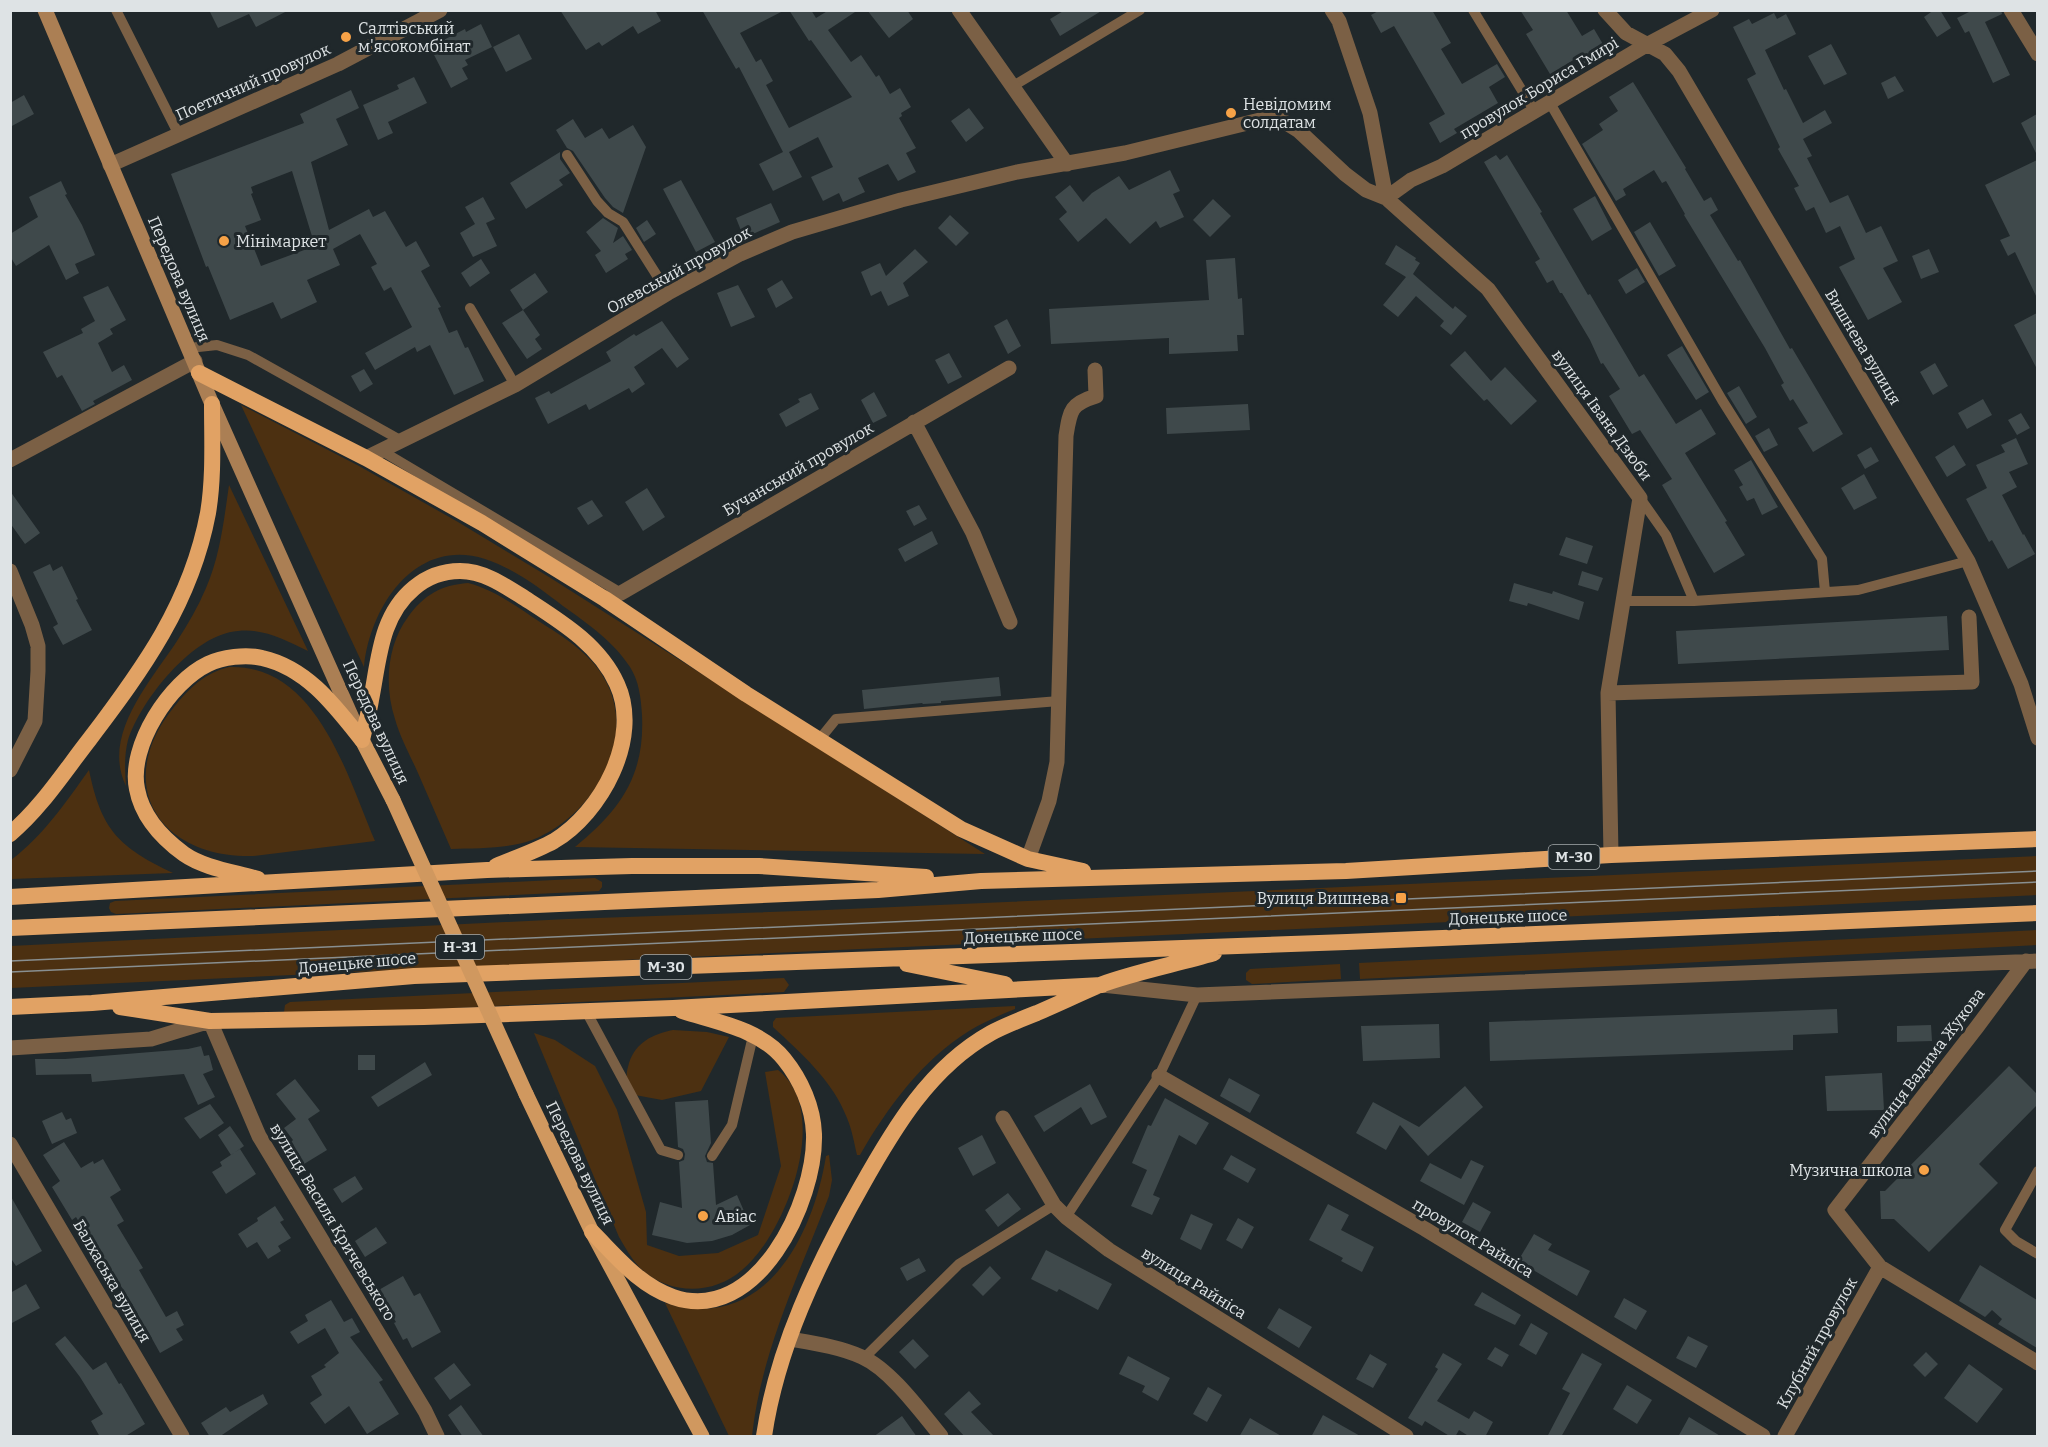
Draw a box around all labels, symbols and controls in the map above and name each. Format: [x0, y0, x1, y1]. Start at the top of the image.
place label: Салтівський м'ясокомбінат [358, 19, 471, 56]
marker: Салтівський м'ясокомбінат [339, 30, 353, 44]
street label: провулок Бориса Гмирі [1456, 33, 1622, 143]
street label: Поетичний провулок [173, 39, 334, 125]
place label: Невідомим солдатам [1243, 95, 1331, 132]
marker: Невідомим солдатам [1224, 106, 1238, 120]
street label: Передова вулиця [144, 213, 214, 345]
street label: Олевський провулок [603, 222, 755, 318]
place label: Мінімаркет [236, 232, 326, 251]
marker: Мінімаркет [217, 234, 231, 248]
street label: Вишнева вулиця [1821, 286, 1905, 408]
street label: вулиця Івана Дзюби [1548, 346, 1656, 484]
street label: Бучанський провулок [719, 418, 877, 520]
street label: Передова вулиця [339, 657, 413, 787]
road number: М-30 [1548, 845, 1600, 869]
place label: Вулиця Вишнева [1257, 889, 1389, 908]
marker: Вулиця Вишнева [1394, 891, 1408, 905]
street label: Донецьке шосе [1448, 905, 1568, 929]
street label: Донецьке шосе [963, 924, 1083, 948]
road number: Н-31 [436, 935, 484, 959]
street label: Донецьке шосе [297, 948, 417, 978]
road number: М-30 [640, 955, 692, 979]
street label: вулиця Вадима Жукова [1864, 984, 1989, 1141]
street label: Передова вулиця [542, 1098, 618, 1228]
street label: вулиця Василя Кричевського [266, 1120, 400, 1324]
place label: Музична школа [1789, 1161, 1912, 1180]
marker: Музична школа [1917, 1163, 1931, 1177]
street label: провулок Райніса [1409, 1194, 1537, 1282]
place label: Авіас [715, 1207, 756, 1226]
marker: Авіас [696, 1209, 710, 1223]
street label: Балхаська вулиця [69, 1216, 155, 1346]
street label: вулиця Райніса [1138, 1243, 1250, 1323]
street label: Клубний провулок [1773, 1273, 1861, 1412]

